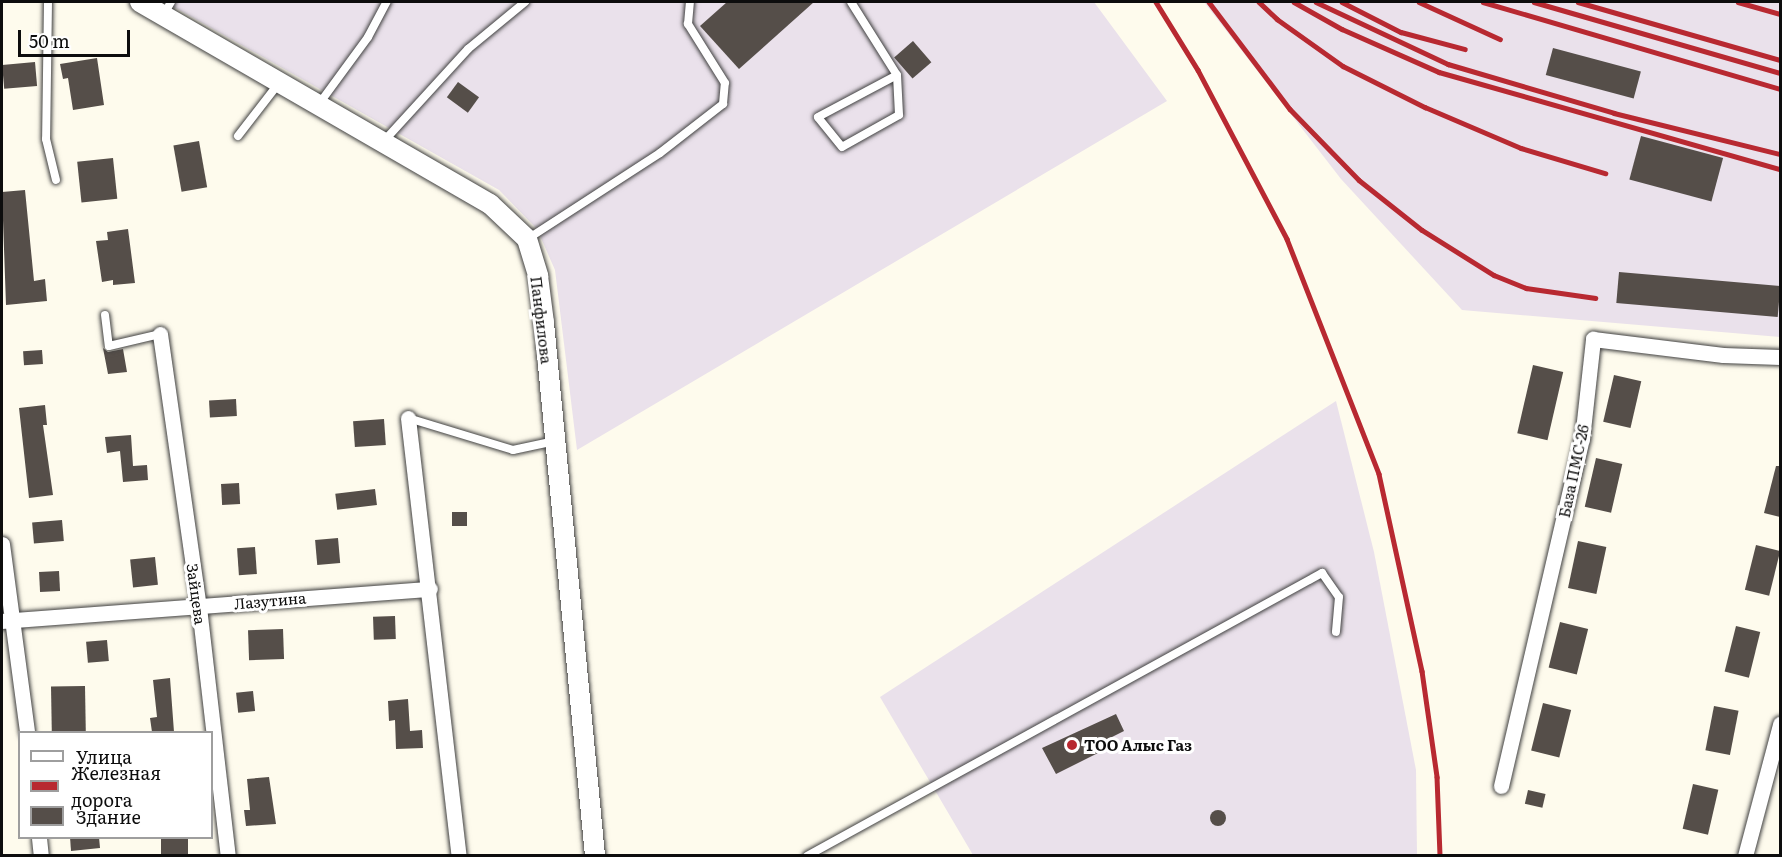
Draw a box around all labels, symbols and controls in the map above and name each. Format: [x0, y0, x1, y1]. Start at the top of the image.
scale bar [21, 18, 134, 56]
text: 50 m [29, 27, 70, 54]
street label: Панфилова [528, 275, 556, 365]
street label: База ПМС-26 [1554, 423, 1592, 519]
street label: Зайцева [184, 562, 210, 626]
street label: Лазутина [233, 588, 307, 612]
legend [18, 731, 213, 839]
place label: ТОО Алыс Газ [1084, 736, 1192, 754]
marker: ТОО Алыс Газ [1065, 738, 1079, 752]
text: Улица [76, 743, 132, 770]
text: Железная дорога [71, 759, 161, 813]
text: Здание [76, 803, 141, 830]

